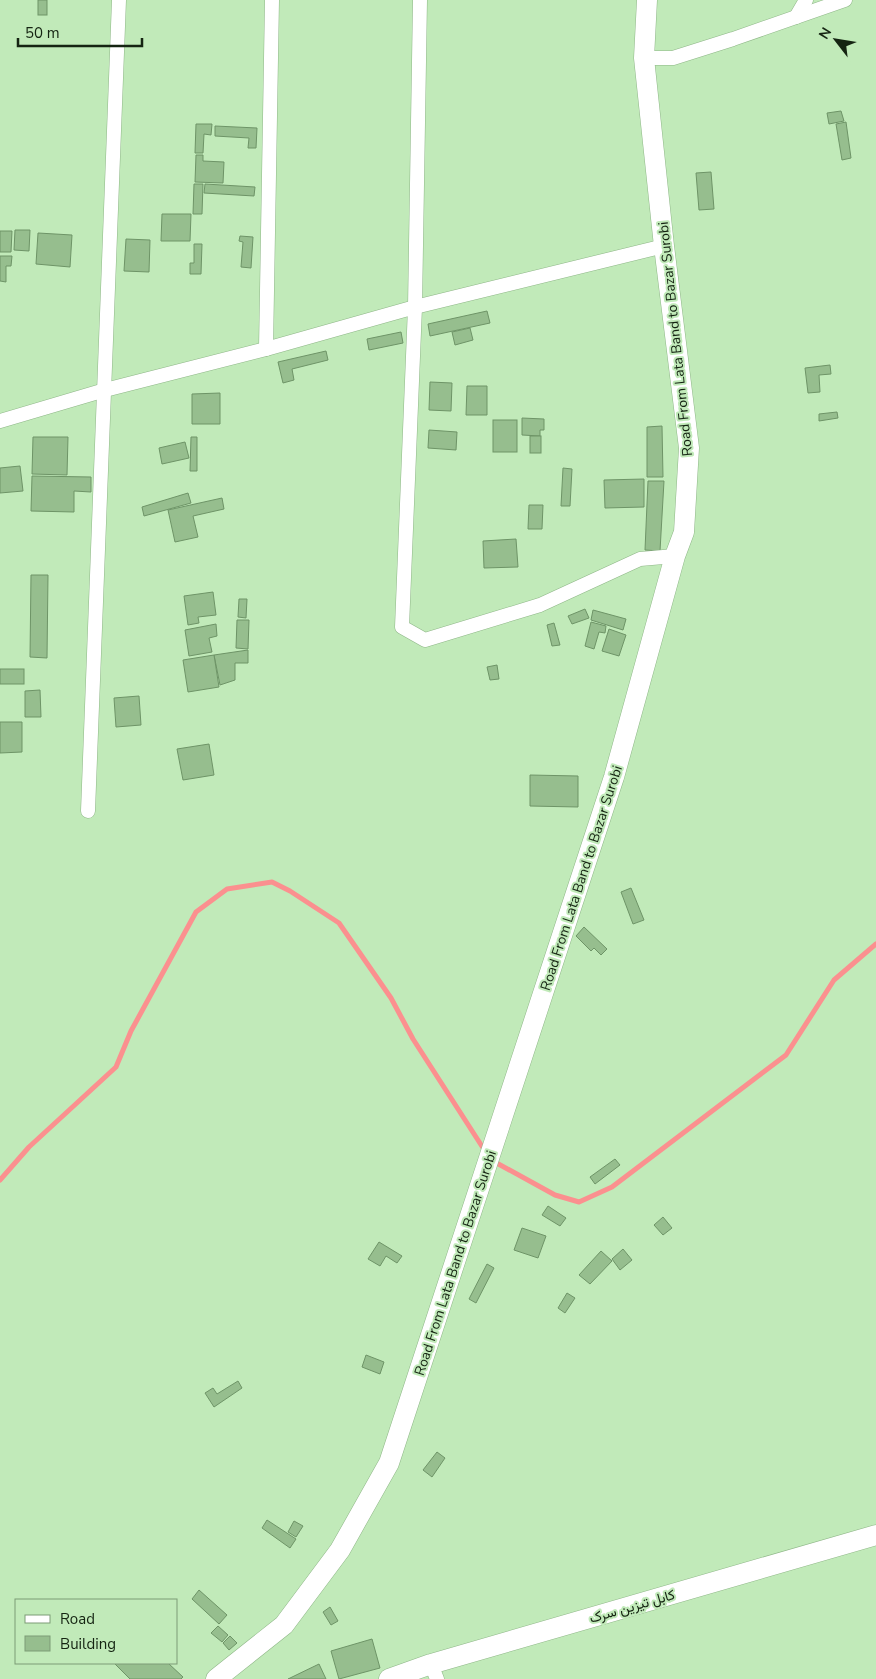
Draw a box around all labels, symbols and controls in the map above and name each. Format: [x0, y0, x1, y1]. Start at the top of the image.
scale bar [18, 15, 141, 47]
north arrow [811, 15, 861, 65]
text: 50 m [25, 23, 60, 43]
text: N [814, 24, 836, 43]
street label: Road From Lata Band to Bazar Surobi [654, 221, 697, 457]
street label: Road From Lata Band to Bazar Surobi [536, 763, 627, 993]
street label: Road From Lata Band to Bazar Surobi [410, 1148, 501, 1378]
street label: کابل تیزین سرک [587, 1585, 677, 1628]
legend [15, 1599, 178, 1664]
text: Road [60, 1609, 95, 1629]
text: Building [60, 1634, 116, 1654]

